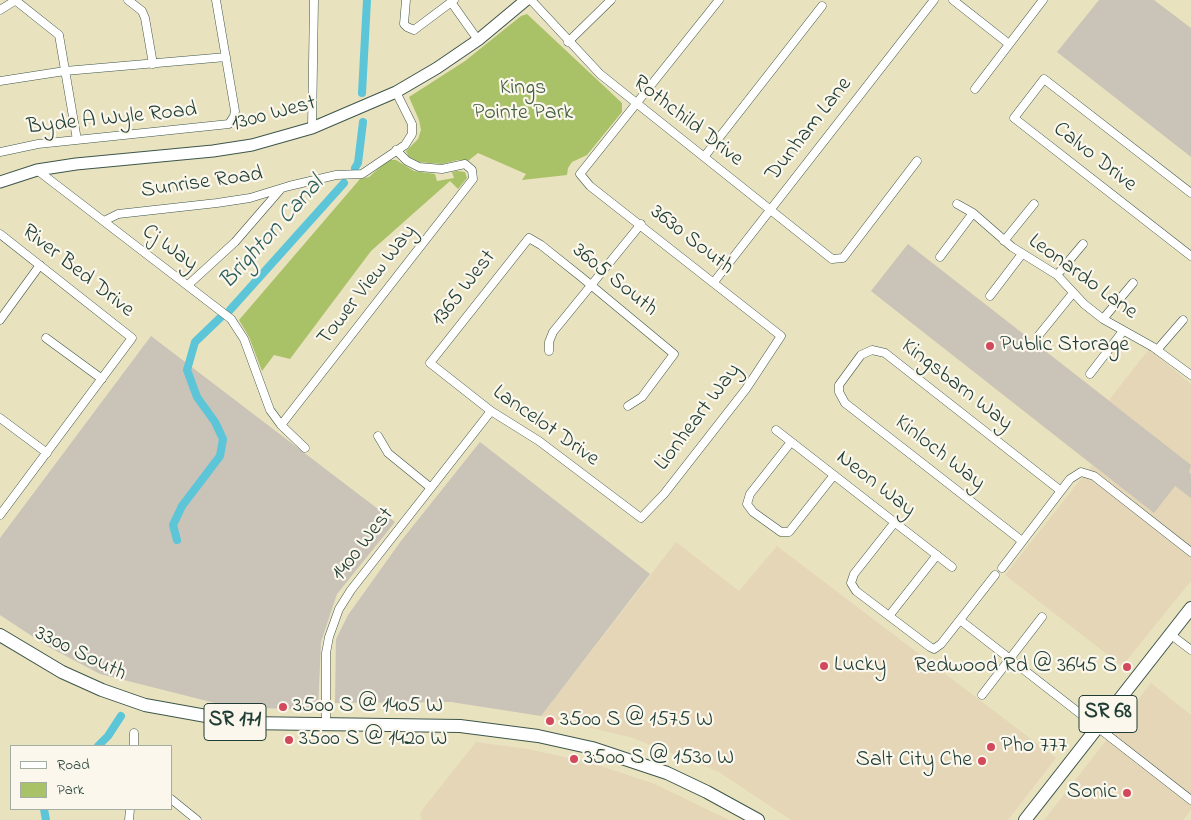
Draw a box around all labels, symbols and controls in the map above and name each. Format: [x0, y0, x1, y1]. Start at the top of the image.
street label: Rothchild Drive [626, 71, 748, 173]
street label: Dunham Lane [761, 73, 859, 187]
park label: Kings Pointe Park [473, 76, 573, 128]
street label: 1300 West [229, 91, 319, 139]
street label: Byde A Wyle Road [26, 98, 198, 142]
street label: Calvo Drive [1047, 117, 1141, 199]
street label: Sunrise Road [139, 162, 265, 206]
water label: Brighton Canal [215, 171, 331, 297]
street label: 3630 South [644, 200, 738, 282]
street label: Cj Way [136, 219, 202, 279]
street label: River Bed Drive [15, 220, 139, 324]
street label: Tower View Way [313, 220, 423, 352]
street label: Leonardo Lane [1022, 229, 1142, 327]
street label: 3605 South [566, 239, 662, 323]
street label: 1365 West [427, 246, 503, 332]
place label: Public Storage [1000, 333, 1129, 359]
street label: Kingsbarn Way [895, 334, 1017, 438]
marker: Public Storage [984, 340, 996, 352]
street label: Lionheart Way [650, 359, 748, 477]
street label: Lancelot Drive [486, 380, 604, 474]
street label: Kinloch Way [889, 411, 989, 497]
street label: Neon Way [830, 446, 920, 524]
street label: 1400 West [327, 503, 401, 587]
street label: 3300 South [30, 622, 130, 688]
place label: Lucky [834, 653, 886, 679]
place label: Redwood Rd @ 3645 S [914, 654, 1117, 680]
marker: Lucky [818, 660, 830, 672]
marker: Redwood Rd @ 3645 S [1121, 661, 1133, 673]
place label: 3500 S @ 1405 W [293, 694, 443, 720]
road number: SR 68 [1079, 696, 1137, 732]
marker: 3500 S @ 1405 W [277, 701, 289, 713]
road number: SR 171 [204, 704, 266, 740]
place label: 3500 S @ 1575 W [560, 708, 713, 734]
marker: 3500 S @ 1575 W [544, 715, 556, 727]
place label: 3500 S @ 1420 W [299, 727, 447, 753]
marker: 3500 S @ 1420 W [283, 734, 295, 746]
place label: Pho 777 [1001, 734, 1067, 760]
marker: Pho 777 [985, 741, 997, 753]
legend [10, 745, 172, 810]
place label: 3500 S @ 1530 W [584, 746, 734, 772]
place label: Salt City Che [856, 748, 972, 774]
marker: 3500 S @ 1530 W [568, 753, 580, 765]
text: Road [57, 754, 90, 776]
marker: Salt City Che [976, 755, 988, 767]
text: Park [57, 779, 84, 801]
place label: Sonic [1067, 780, 1117, 806]
marker: Sonic [1121, 787, 1133, 799]

